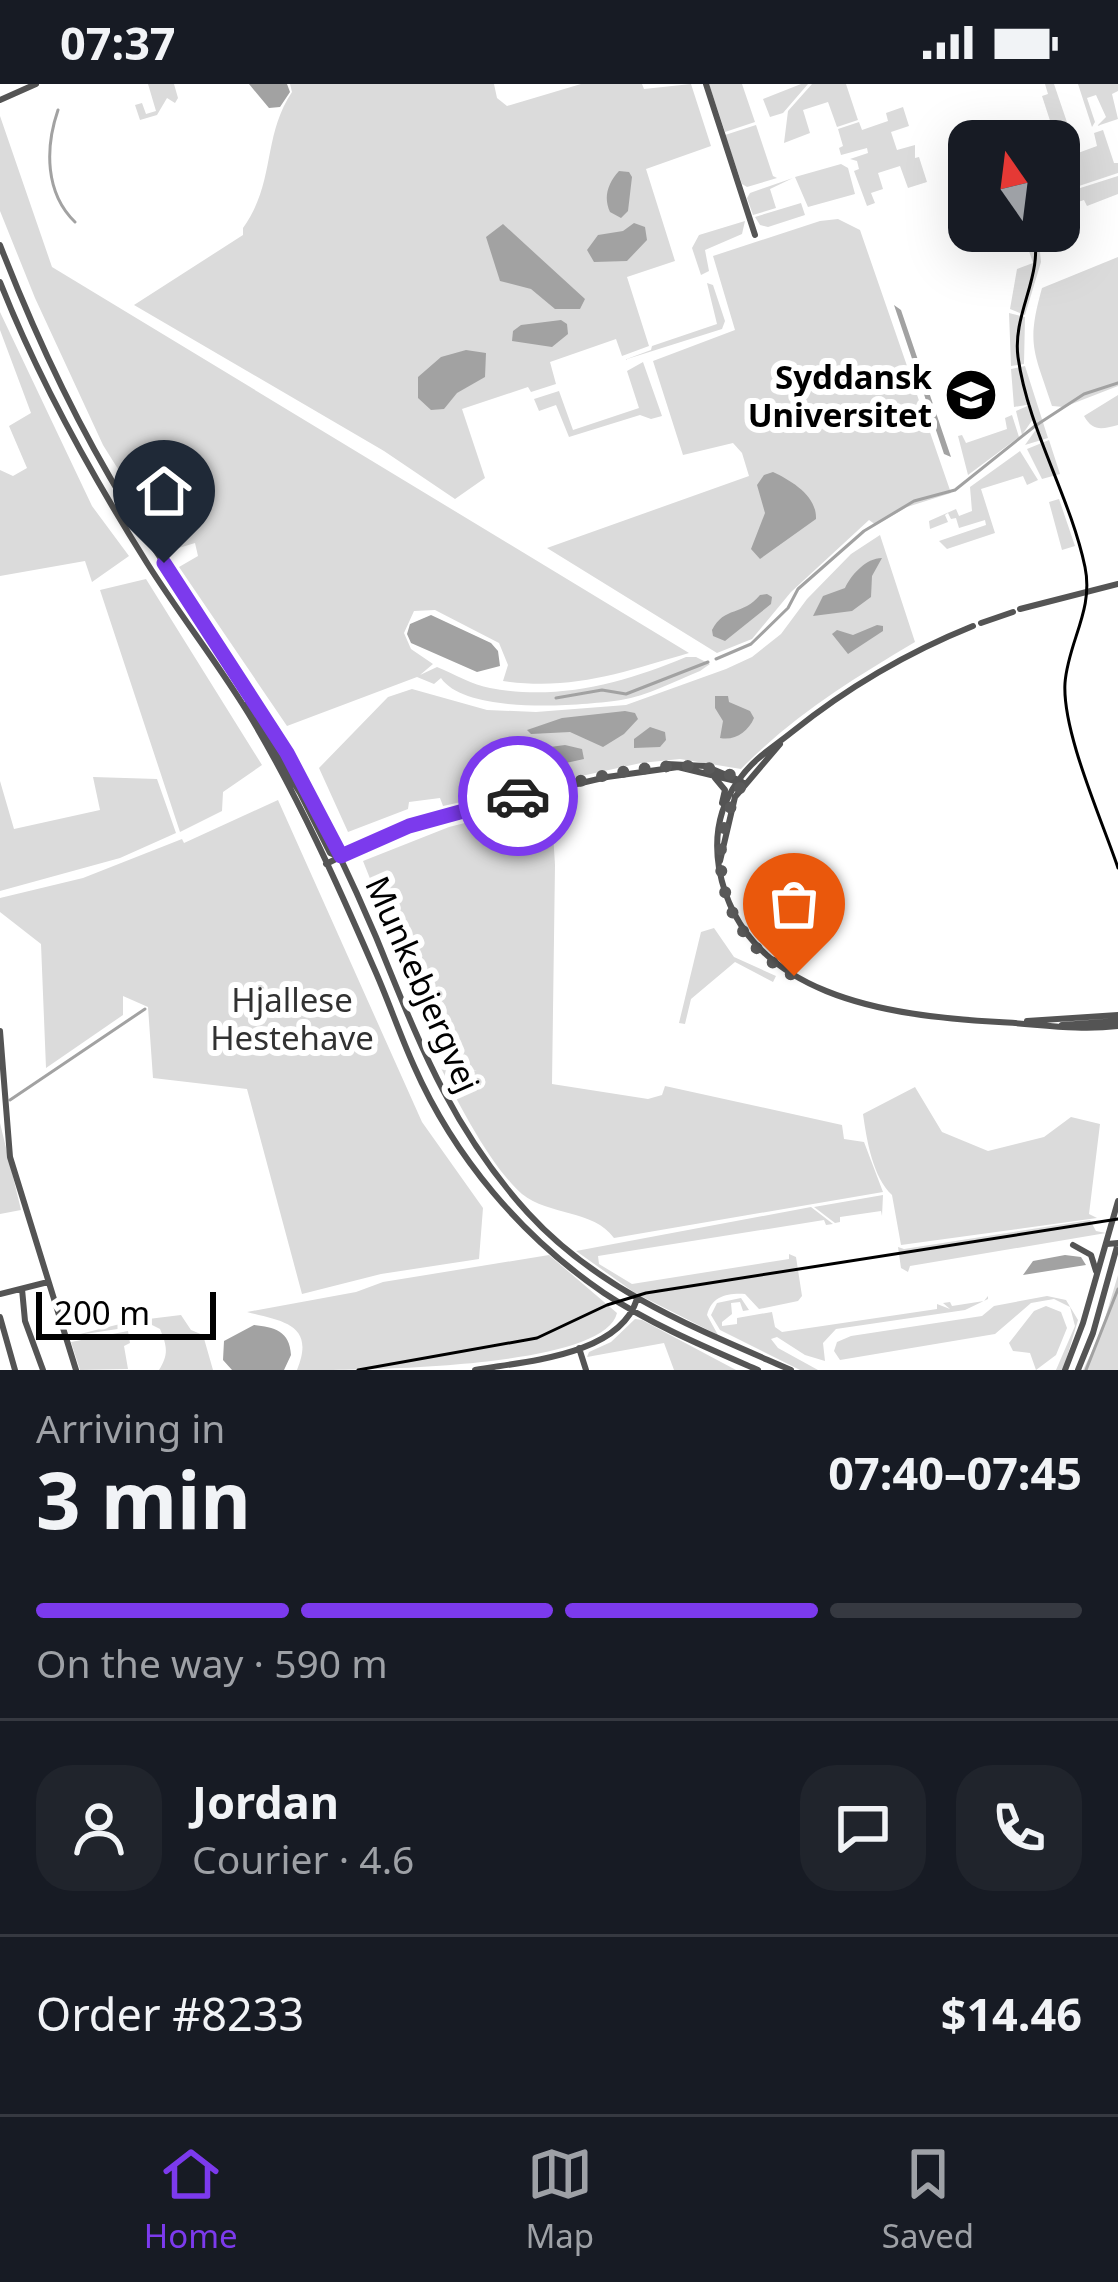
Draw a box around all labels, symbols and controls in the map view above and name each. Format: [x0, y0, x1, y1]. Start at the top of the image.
text: 07:37 [60, 12, 176, 73]
north arrow [948, 120, 1080, 252]
map controls [948, 120, 1080, 252]
place label: Syddansk Universitet [748, 354, 933, 437]
school or university icon: Syddansk Universitet [943, 367, 999, 423]
pin [113, 440, 215, 563]
icon: home [131, 458, 197, 524]
courier [458, 736, 578, 856]
icon: car [485, 763, 551, 829]
pin [743, 853, 845, 976]
street label: Munkebjergvej [355, 869, 491, 1099]
icon: bag [761, 871, 827, 937]
park label: Hjallese Hestehave [210, 977, 374, 1060]
scale bar [36, 1286, 216, 1339]
text: 200 m [54, 1290, 150, 1335]
text: Arriving in [36, 1401, 225, 1454]
text: 07:40–07:45 [828, 1442, 1082, 1503]
text: 3 min [36, 1446, 251, 1552]
text: On the way · 590 m [36, 1636, 388, 1689]
button: person [36, 1765, 162, 1891]
button: chat [800, 1765, 926, 1891]
button: phone [956, 1765, 1082, 1891]
text: Jordan [192, 1771, 339, 1832]
text: Courier · 4.6 [192, 1832, 414, 1885]
text: Order #8233 [36, 1983, 304, 2044]
text: $14.46 [941, 1983, 1082, 2044]
tab: Home [144, 2141, 238, 2258]
tab: Map [525, 2141, 594, 2258]
tab: Saved [882, 2141, 974, 2258]

